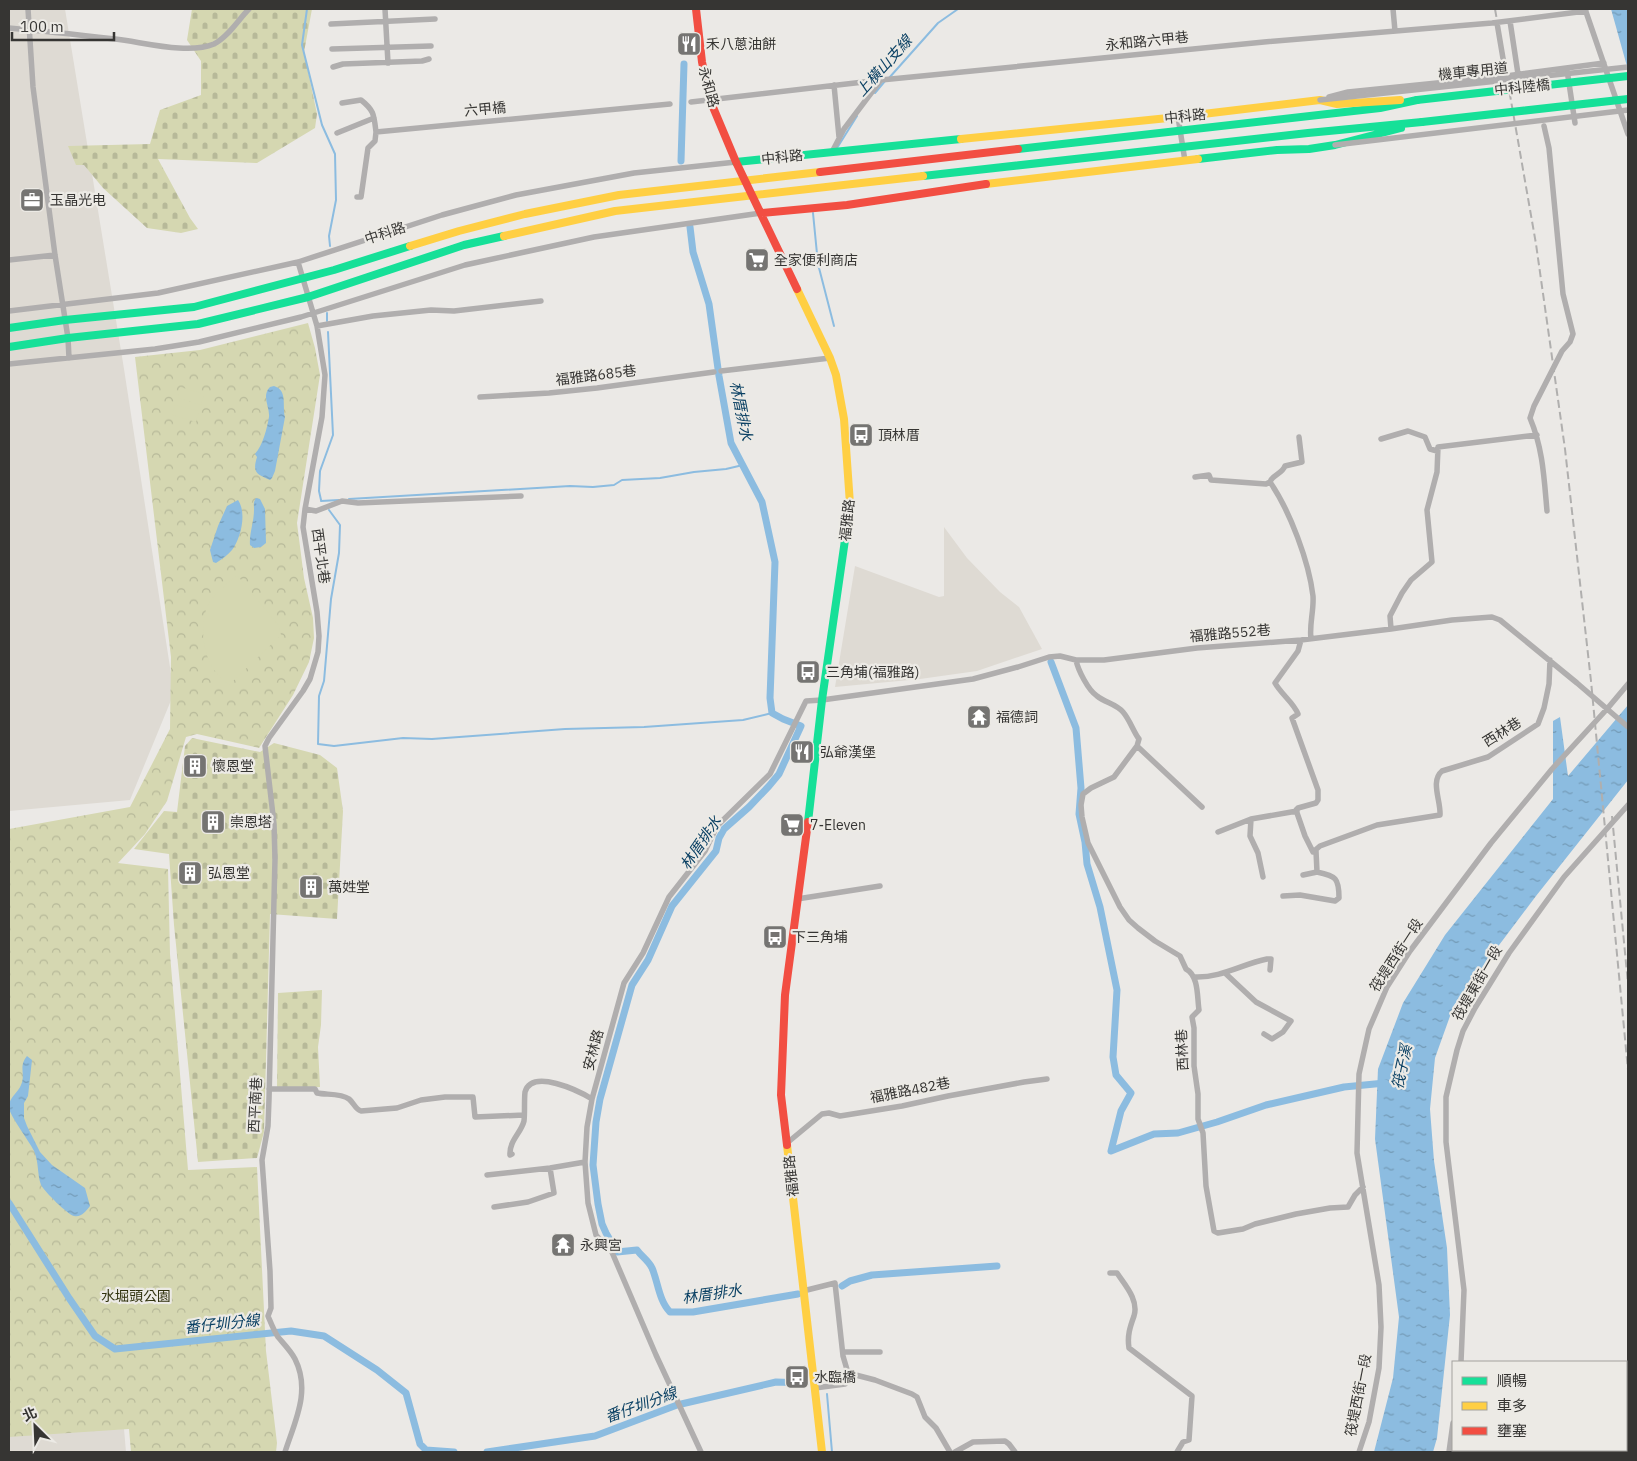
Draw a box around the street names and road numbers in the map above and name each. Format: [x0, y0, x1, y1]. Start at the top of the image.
street label: 永和路六甲巷 [1104, 28, 1190, 54]
street label: 機車專用道 [1437, 58, 1509, 84]
street label: 永和路 [695, 64, 723, 110]
street label: 中科陸橋 [1493, 75, 1551, 99]
street label: 六甲橋 [463, 98, 507, 120]
street label: 中科路 [1163, 105, 1207, 127]
street label: 中科路 [760, 146, 804, 168]
street label: 中科路 [362, 218, 408, 248]
street label: 福雅路685巷 [555, 361, 637, 389]
street label: 福雅路 [836, 498, 858, 542]
street label: 西平北巷 [308, 527, 334, 585]
street label: 福雅路552巷 [1189, 620, 1271, 646]
street label: 西林巷 [1479, 713, 1525, 751]
street label: 筏堤西街一段 [1366, 915, 1426, 995]
street label: 筏堤東街一段 [1448, 942, 1506, 1024]
street label: 安林路 [579, 1027, 607, 1073]
street label: 西林巷 [1172, 1029, 1192, 1071]
street label: 福雅路482巷 [868, 1073, 952, 1107]
street label: 西平南巷 [245, 1077, 265, 1133]
street label: 福雅路 [780, 1154, 802, 1198]
street label: 筏堤西街一段 [1341, 1352, 1375, 1438]

